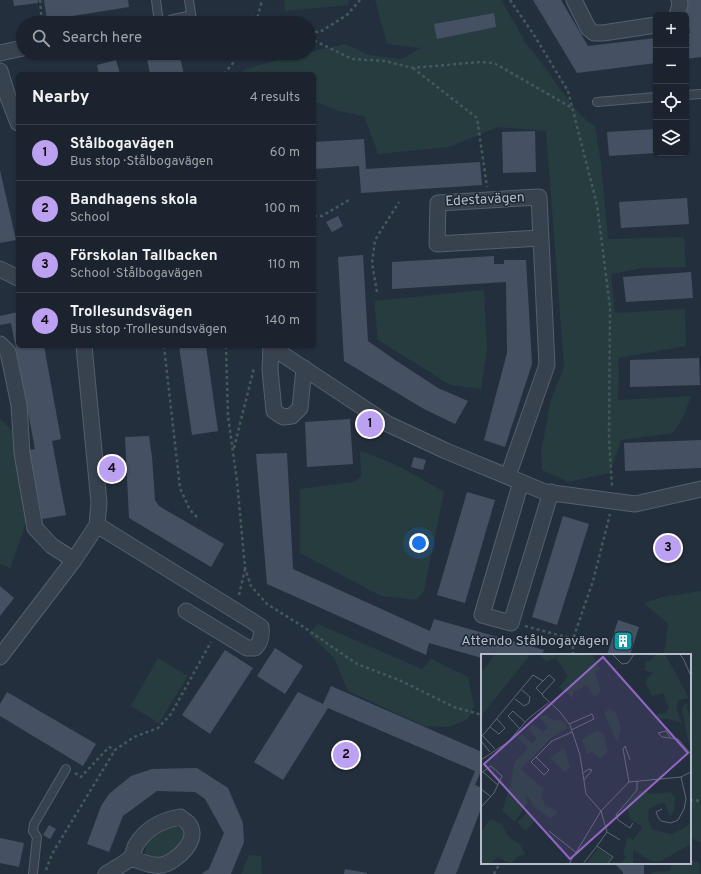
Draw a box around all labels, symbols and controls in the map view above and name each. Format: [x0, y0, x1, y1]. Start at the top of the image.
map controls [653, 12, 689, 156]
button: + [653, 12, 689, 48]
search box [16, 16, 316, 60]
icon: search [30, 27, 52, 49]
text: Search here [62, 29, 142, 48]
button: − [653, 48, 689, 84]
button: locate [653, 84, 689, 120]
text: Nearby [32, 87, 89, 109]
text: 4 results [250, 90, 300, 106]
button: layers [653, 120, 689, 156]
text: Stålbogavägen [70, 135, 174, 154]
text: 1 [42, 145, 48, 161]
text: 60 m [270, 145, 300, 161]
text: Bus stop · Stålbogavägen [70, 154, 213, 170]
street label: Edestavägen [445, 189, 525, 211]
text: Bandhagens skola [70, 191, 197, 210]
text: 2 [41, 201, 49, 217]
text: 100 m [264, 201, 300, 217]
text: School [70, 210, 110, 226]
text: Förskolan Tallbacken [70, 247, 218, 266]
text: 3 [41, 257, 49, 273]
text: 110 m [268, 257, 300, 273]
text: School · Stålbogavägen [70, 266, 203, 282]
text: Trollesundsvägen [70, 303, 192, 322]
text: 4 [41, 313, 49, 329]
text: 140 m [265, 313, 300, 329]
text: Bus stop · Trollesundsvägen [70, 322, 227, 338]
pin: 1 [357, 409, 383, 439]
pin: 4 [99, 454, 125, 484]
your location [409, 533, 429, 553]
pin: 3 [655, 533, 681, 563]
building icon: Attendo Stålbogavägen [612, 630, 634, 652]
place label: Attendo Stålbogavägen [461, 633, 609, 650]
inset map [481, 654, 691, 864]
pin: 2 [333, 740, 359, 770]

